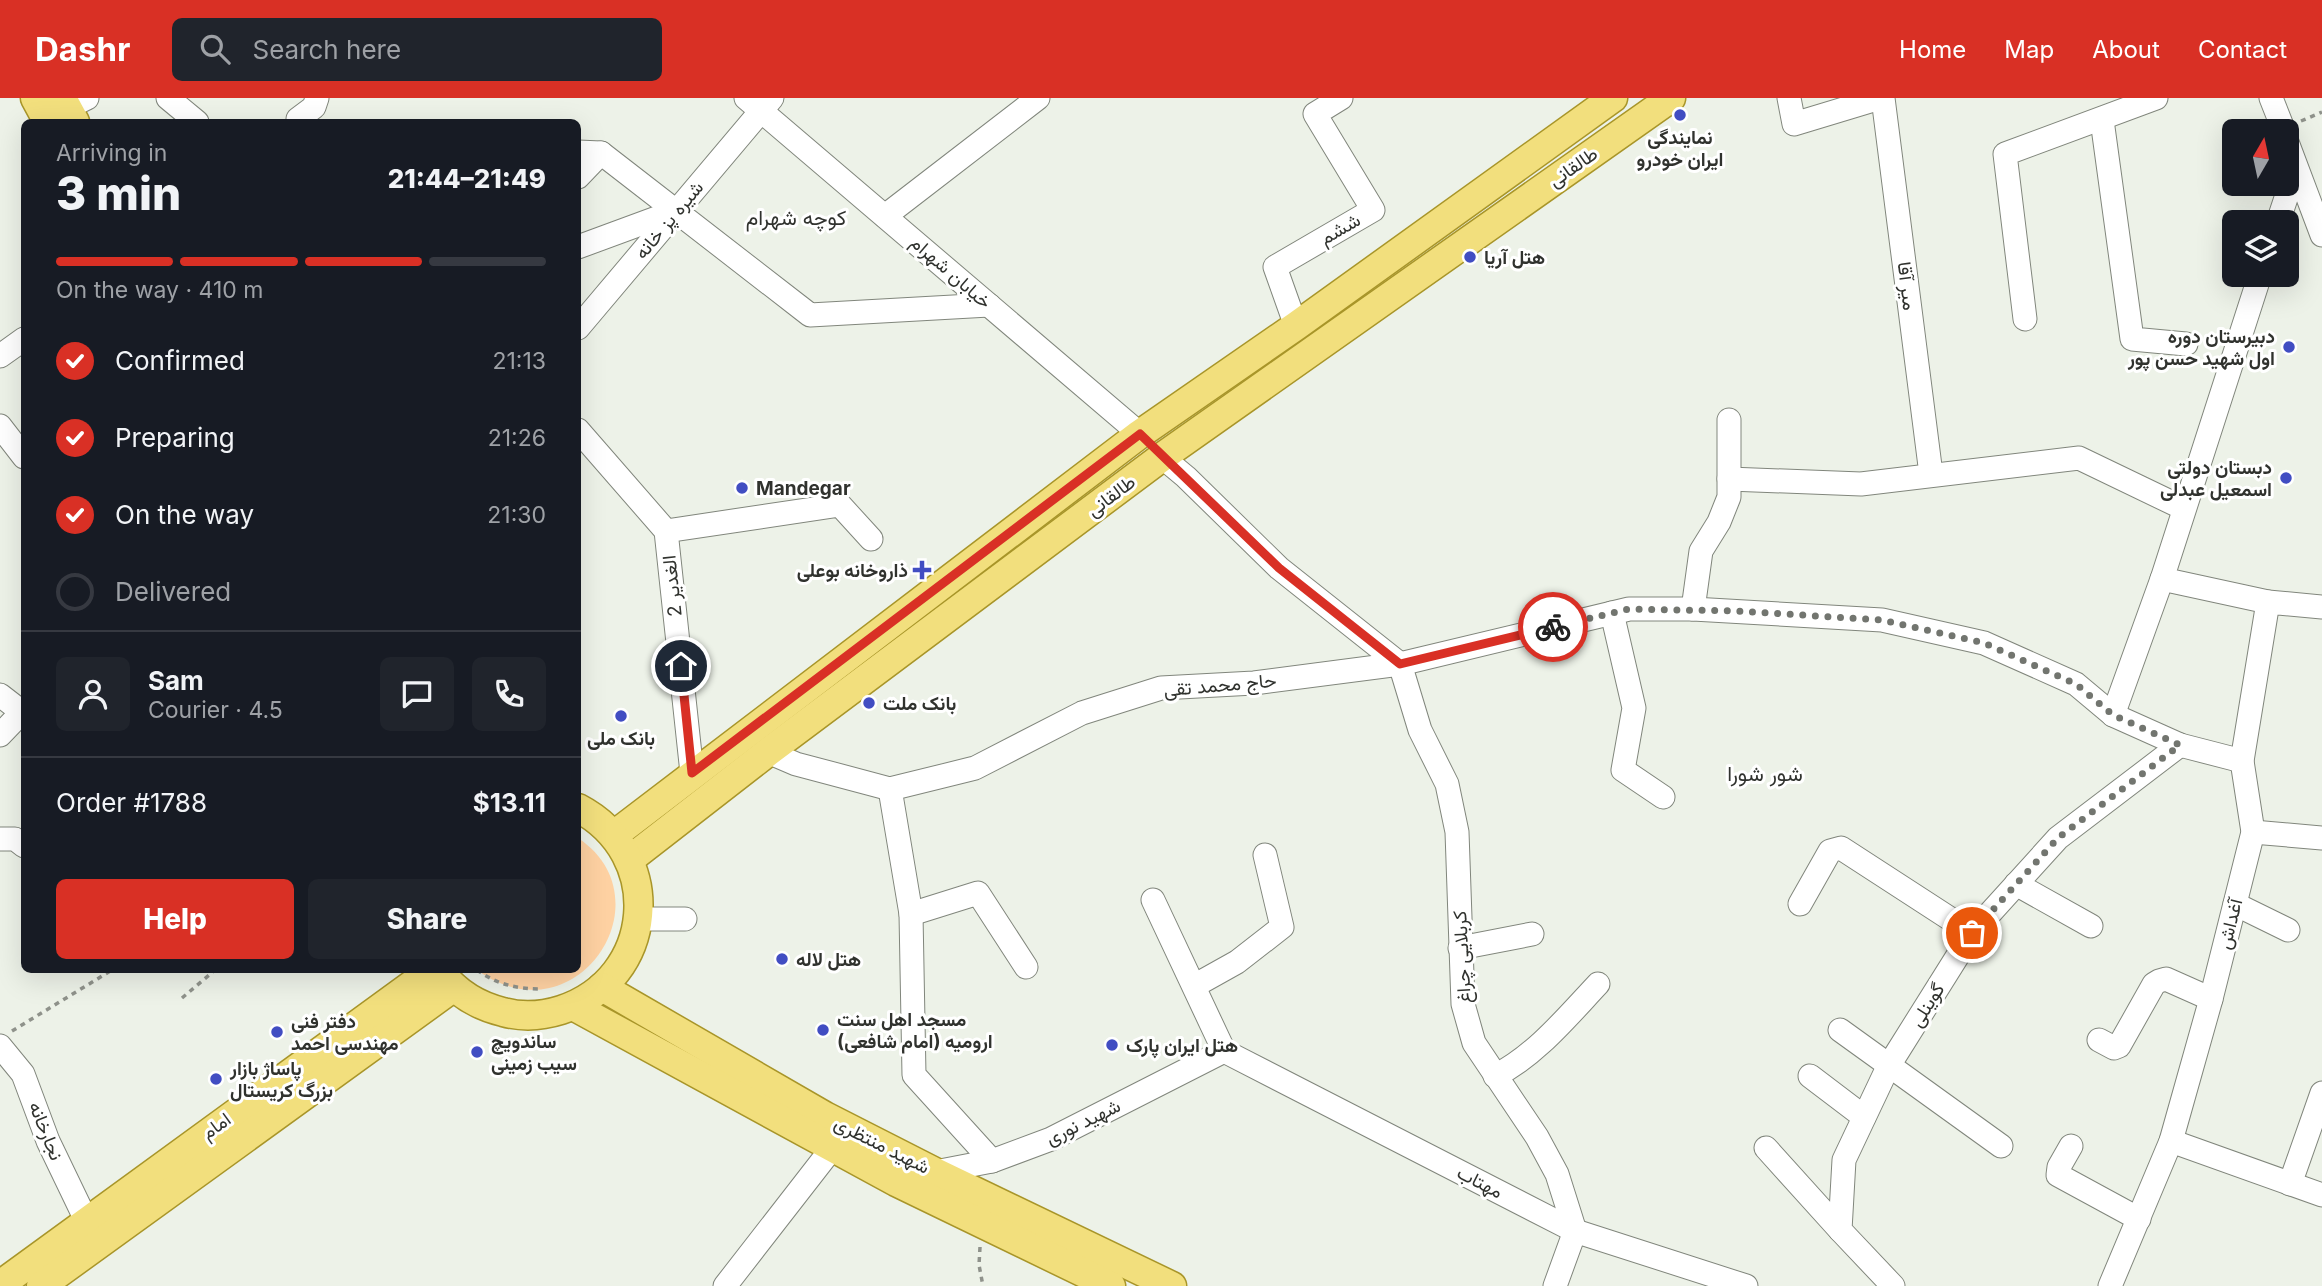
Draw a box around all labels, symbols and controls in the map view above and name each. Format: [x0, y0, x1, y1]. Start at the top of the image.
search box [172, 18, 662, 81]
text: Dashr [35, 29, 130, 69]
icon: search [196, 30, 234, 68]
text: Search here [252, 34, 401, 65]
text: Home [1899, 35, 1966, 64]
text: Map [2004, 35, 2054, 64]
text: About [2092, 35, 2160, 64]
text: Contact [2198, 35, 2287, 64]
marker: نمایندگی ایران خودرو [1672, 107, 1688, 123]
north arrow [2222, 119, 2300, 196]
map controls [2222, 119, 2299, 287]
place label: نمایندگی ایران خودرو [1637, 126, 1723, 172]
text: Arriving in [56, 139, 167, 167]
street label: طالقانی [1544, 142, 1602, 192]
text: 21:44–21:49 [388, 163, 546, 194]
text: 3 min [56, 165, 181, 221]
street label: شیره پز خانه [630, 176, 710, 265]
district label: کوچه شهرام [746, 205, 846, 232]
street label: ششم [1316, 208, 1365, 251]
button: layers [2222, 210, 2299, 287]
street label: خیابان شهرام [905, 231, 996, 314]
place label: هتل آریا [1484, 246, 1545, 270]
marker: هتل آریا [1462, 249, 1478, 265]
street label: میر آقا [1893, 260, 1921, 312]
text: On the way · 410 m [56, 276, 263, 304]
place label: دبیرستان دوره اول شهید حسن پور [2127, 325, 2275, 372]
marker: دبیرستان دوره اول شهید حسن پور [2281, 339, 2297, 355]
icon: check [56, 342, 94, 380]
text: Confirmed [115, 345, 245, 376]
text: 21:13 [492, 347, 546, 375]
icon: check [56, 419, 94, 457]
text: Preparing [115, 422, 235, 453]
text: 21:26 [488, 424, 546, 452]
place label: دبستان دولتی اسمعیل عبدلی [2160, 456, 2272, 501]
street label: طالقانی [1082, 470, 1140, 522]
marker: دبستان دولتی اسمعیل عبدلی [2278, 470, 2294, 486]
place label: Mandegar [756, 477, 851, 500]
marker: Mandegar [734, 480, 750, 496]
icon: check [56, 496, 94, 534]
text: On the way [115, 499, 254, 530]
text: 21:30 [487, 501, 546, 529]
street label: 2 الغدیر [657, 554, 687, 618]
place label: ذاروخانه بوعلی [797, 559, 908, 583]
marker: ذاروخانه بوعلی [914, 562, 930, 578]
text: Delivered [115, 576, 231, 607]
courier [1518, 592, 1588, 662]
icon: bike [1534, 608, 1572, 646]
pin [651, 636, 711, 696]
icon: home [662, 647, 700, 685]
button: person [56, 657, 130, 731]
button: chat [380, 657, 454, 731]
button: phone [472, 657, 546, 731]
text: Sam [148, 665, 204, 696]
street label: حاج محمد تقی [1163, 669, 1277, 702]
place label: بانک ملت [883, 692, 956, 715]
marker: بانک ملت [861, 695, 877, 711]
text: Courier · 4.5 [148, 696, 283, 724]
marker: بانک ملی [613, 708, 629, 724]
place label: بانک ملی [587, 727, 655, 750]
district label: شور شورا [1727, 761, 1803, 787]
text: Order #1788 [56, 787, 207, 818]
text: $13.11 [473, 787, 546, 818]
button: Help [56, 879, 294, 959]
button: Share [308, 879, 546, 959]
street label: آغداش [2213, 895, 2248, 952]
pin [1942, 903, 2002, 963]
street label: کربلایی چراغ [1448, 910, 1478, 1004]
icon: bag [1953, 914, 1991, 952]
place label: هتل لاله [796, 948, 861, 971]
marker: هتل لاله [774, 951, 790, 967]
street label: گوینلی [1905, 979, 1949, 1031]
place label: مسجد اهل سنت ارومیه (امام شافعی) [837, 1008, 993, 1054]
place label: دفتر فنی مهندسی احمد [291, 1010, 399, 1055]
marker: مسجد اهل سنت ارومیه (امام شافعی) [815, 1022, 831, 1038]
marker: دفتر فنی مهندسی احمد [269, 1024, 285, 1040]
place label: ساندویچ سیب زمینی [491, 1030, 577, 1076]
place label: هتل ایران پارک [1126, 1034, 1238, 1059]
marker: هتل ایران پارک [1104, 1037, 1120, 1053]
marker: ساندویچ سیب زمینی [469, 1044, 485, 1060]
place label: پاساژ بازار بزرگ کریستال [229, 1057, 333, 1103]
marker: پاساژ بازار بزرگ کریستال [208, 1071, 224, 1087]
street label: شهید نوری [1042, 1094, 1124, 1150]
street label: نجارخانه [24, 1098, 68, 1164]
street label: امام [197, 1108, 236, 1145]
street label: شهید منتظری [831, 1111, 933, 1179]
street label: مهتاب [1453, 1161, 1507, 1203]

